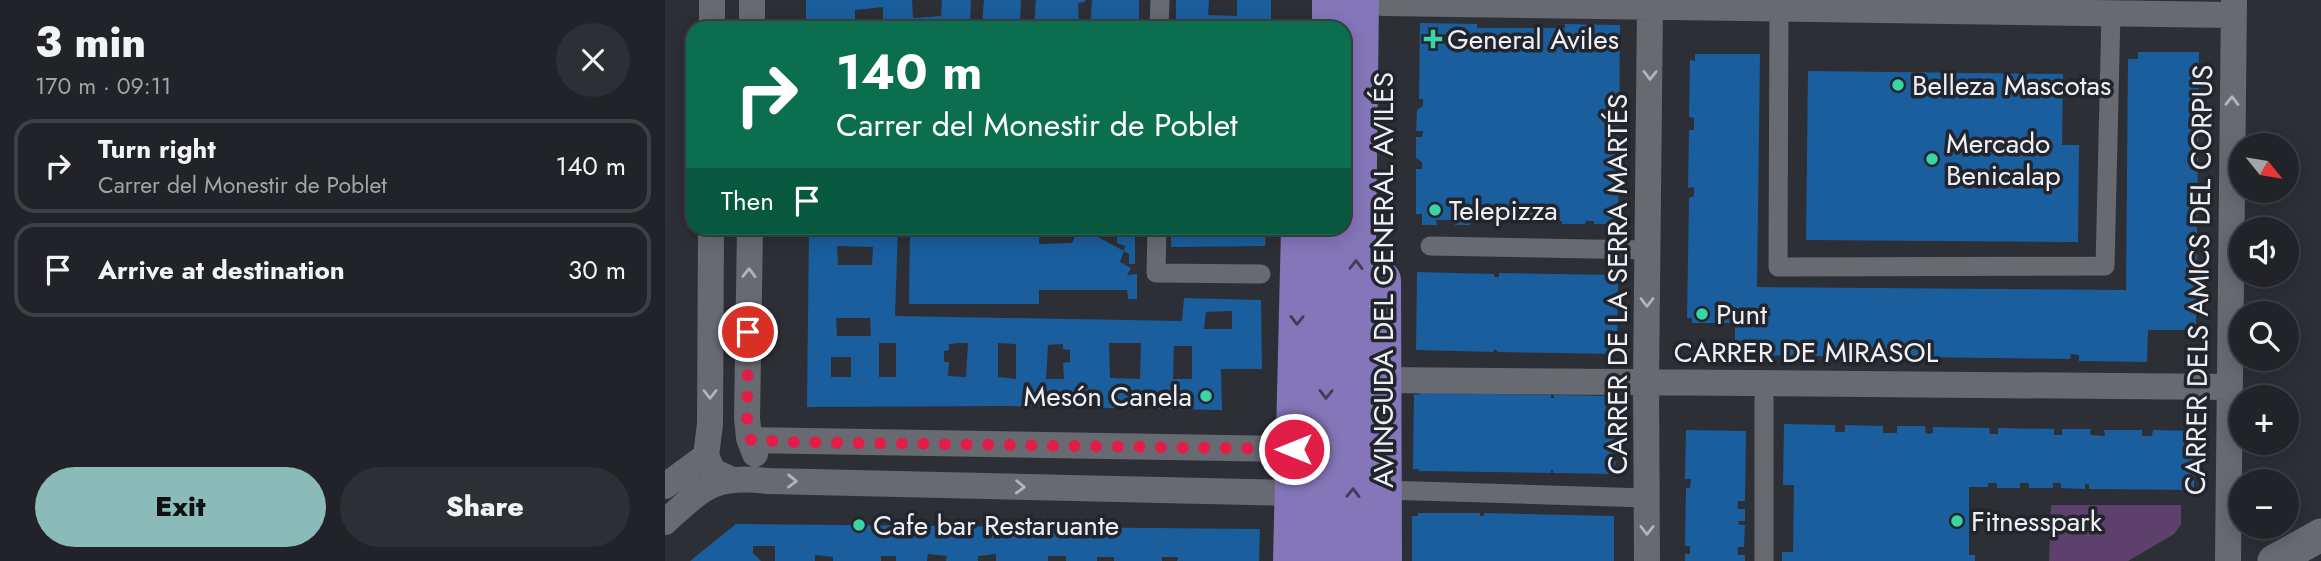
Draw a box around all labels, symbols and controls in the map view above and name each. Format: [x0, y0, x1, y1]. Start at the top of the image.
text: 3 min [35, 12, 146, 73]
place label: General Aviles [1447, 19, 1619, 60]
button: close [556, 23, 630, 97]
marker: General Aviles [1425, 31, 1441, 47]
text: 140 m [836, 37, 982, 107]
icon: right [721, 49, 812, 140]
street label: CARRER DELS AMICS DEL CORPUS [2175, 64, 2223, 496]
place label: Belleza Mascotas [1912, 65, 2111, 106]
text: 170 m · 09:11 [35, 69, 171, 103]
one-way arrow [1642, 70, 1657, 81]
street label: AVINGUDA DEL GENERAL AVILÉS [1363, 72, 1404, 488]
marker: Belleza Mascotas [1890, 77, 1906, 93]
street label: CARRER DE LA SERRA MARTÉS [1597, 94, 1638, 474]
one-way arrow [2225, 95, 2240, 106]
text: Carrer del Monestir de Poblet [836, 102, 1238, 148]
place label: Mercado Benicalap [1946, 123, 2061, 196]
text: Turn right [98, 130, 216, 168]
north arrow [2229, 133, 2299, 203]
map controls [2229, 133, 2299, 539]
icon: right [39, 147, 77, 185]
text: 140 m [555, 147, 626, 185]
marker: Mercado Benicalap [1924, 151, 1940, 167]
text: Carrer del Monestir de Poblet [98, 168, 387, 202]
text: Then [721, 182, 774, 220]
icon: arrive [788, 182, 826, 220]
place label: Telepizza [1449, 190, 1558, 231]
marker: Telepizza [1427, 202, 1443, 218]
button: sound [2229, 217, 2299, 287]
icon: arrive [39, 251, 77, 289]
text: Arrive at destination [98, 251, 345, 289]
text: 30 m [568, 251, 626, 289]
one-way arrow [1348, 260, 1364, 270]
one-way arrow [741, 268, 757, 278]
place label: Punt [1716, 294, 1767, 335]
one-way arrow [1639, 298, 1655, 308]
button: search [2229, 301, 2299, 371]
pin [718, 302, 778, 362]
marker: Punt [1694, 306, 1710, 322]
icon: arrive [729, 313, 767, 351]
one-way arrow [1290, 315, 1305, 326]
street label: CARRER DE MIRASOL [1674, 332, 1939, 373]
place label: Mesón Canela [1024, 376, 1192, 417]
button: + [2229, 385, 2299, 455]
marker: Mesón Canela [1198, 388, 1214, 404]
one-way arrow [702, 389, 718, 399]
one-way arrow [1318, 389, 1334, 399]
position arrow [1257, 412, 1331, 486]
button: Exit [35, 467, 326, 547]
button: Share [340, 467, 630, 547]
button: − [2229, 469, 2299, 539]
one-way arrow [787, 474, 798, 489]
one-way arrow [1014, 480, 1025, 495]
one-way arrow [1346, 487, 1361, 498]
place label: Fitnesspark [1971, 501, 2103, 542]
place label: Cafe bar Restaruante [873, 505, 1119, 546]
marker: Fitnesspark [1949, 513, 1965, 529]
marker: Cafe bar Restaruante [851, 517, 867, 533]
one-way arrow [1639, 525, 1655, 536]

